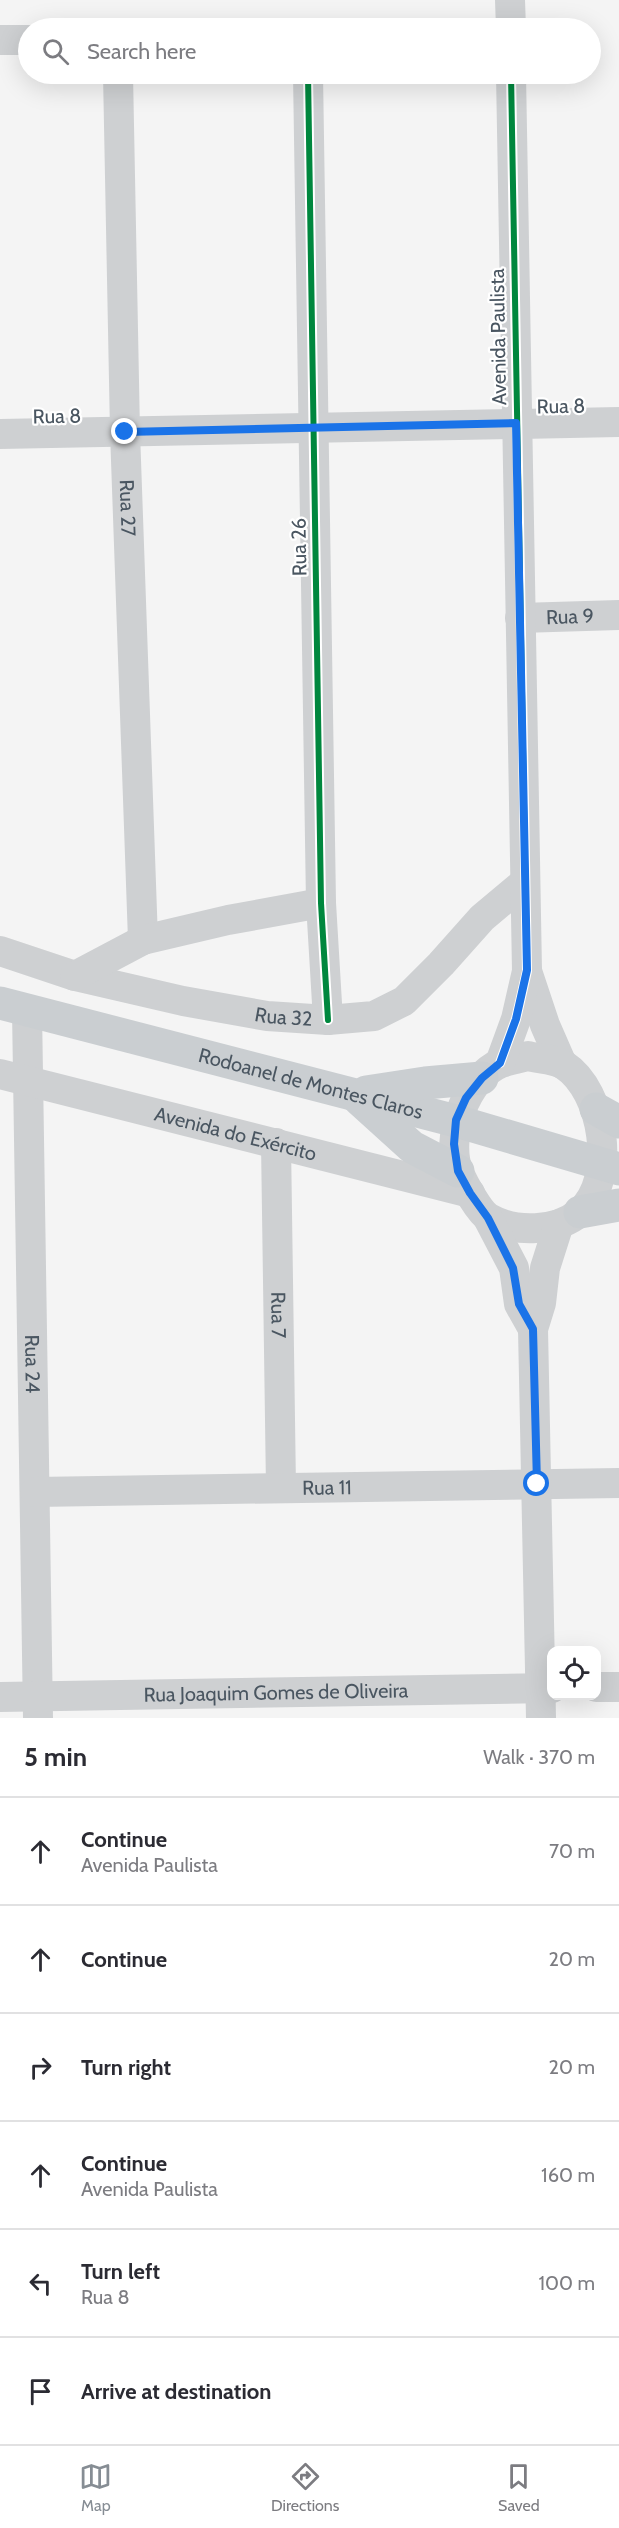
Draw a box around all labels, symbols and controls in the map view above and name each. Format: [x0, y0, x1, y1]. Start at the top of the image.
search box [18, 18, 601, 84]
icon: search [39, 35, 72, 68]
text: Search here [87, 38, 196, 65]
street label: Avenida Paulista [485, 268, 511, 406]
street label: Rua 8 [537, 394, 585, 418]
street label: Rua 8 [33, 404, 81, 428]
route end [111, 418, 137, 444]
street label: Rua 27 [115, 479, 141, 537]
street label: Rua 26 [286, 518, 312, 576]
street label: Rua 9 [546, 604, 594, 629]
street label: Rua 32 [253, 1002, 313, 1031]
street label: Rodoanel de Montes Claros [196, 1043, 425, 1124]
street label: Avenida do Exército [152, 1102, 319, 1166]
street label: Rua 7 [266, 1292, 291, 1338]
street label: Rua 24 [20, 1335, 45, 1394]
route start [523, 1470, 549, 1496]
street label: Rua 11 [302, 1475, 352, 1500]
map controls [547, 1646, 601, 1700]
button: locate [547, 1646, 601, 1700]
street label: Rua Joaquim Gomes de Oliveira [143, 1678, 409, 1707]
text: 5 min [24, 1741, 87, 1773]
text: Walk · 370 m [483, 1745, 595, 1769]
text: Continue [81, 1826, 167, 1853]
icon: ahead [24, 1835, 57, 1868]
text: 70 m [549, 1839, 595, 1863]
text: Avenida Paulista [81, 1853, 218, 1877]
icon: ahead [24, 1943, 57, 1976]
text: Continue [81, 1946, 167, 1973]
text: 20 m [549, 1947, 595, 1971]
icon: right [24, 2051, 57, 2084]
text: Turn right [81, 2054, 171, 2081]
text: 20 m [549, 2055, 595, 2079]
text: Continue [81, 2150, 167, 2177]
icon: ahead [24, 2159, 57, 2192]
text: 160 m [541, 2163, 595, 2187]
text: Avenida Paulista [81, 2177, 218, 2201]
text: Turn left [81, 2258, 160, 2285]
icon: left [24, 2267, 57, 2300]
text: 100 m [539, 2271, 595, 2295]
text: Rua 8 [81, 2285, 130, 2309]
icon: arrive [24, 2375, 57, 2408]
text: Arrive at destination [81, 2378, 271, 2405]
tab: Map [79, 2460, 112, 2515]
tab: Directions [271, 2460, 339, 2515]
tab: Saved [498, 2460, 540, 2515]

